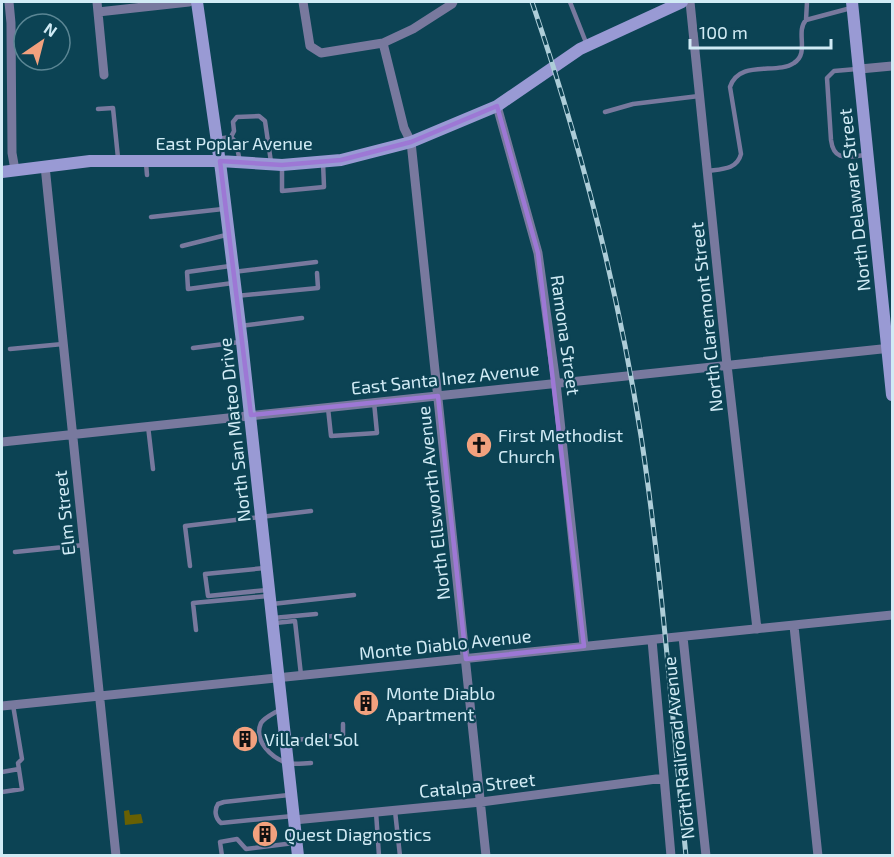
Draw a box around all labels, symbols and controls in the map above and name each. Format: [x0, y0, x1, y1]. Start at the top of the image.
north arrow [12, 12, 72, 72]
scale bar [690, 12, 831, 50]
text: N [41, 18, 61, 40]
text: 100 m [699, 21, 748, 43]
street label: North Delaware Street [833, 107, 875, 292]
street label: East Poplar Avenue [155, 132, 313, 154]
street label: North Claremont Street [685, 221, 727, 413]
street label: Ramona Street [547, 273, 585, 397]
street label: North San Mateo Drive [213, 337, 255, 523]
street label: East Santa Inez Avenue [350, 357, 540, 399]
street label: North Ellsworth Avenue [412, 405, 454, 601]
place label: First Methodist Church [498, 424, 623, 467]
church icon: First Methodist Church [464, 430, 494, 460]
street label: Elm Street [49, 469, 79, 557]
street label: Monte Diablo Avenue [358, 624, 532, 664]
street label: North Railroad Avenue [657, 656, 699, 840]
place label: Monte Diablo Apartment [386, 682, 495, 725]
building icon: Monte Diablo Apartment [351, 688, 381, 718]
building icon: Villa del Sol [230, 724, 260, 754]
place label: Villa del Sol [264, 728, 359, 750]
street label: Catalpa Street [418, 768, 536, 802]
building icon: Quest Diagnostics [250, 819, 280, 849]
place label: Quest Diagnostics [284, 823, 431, 845]

